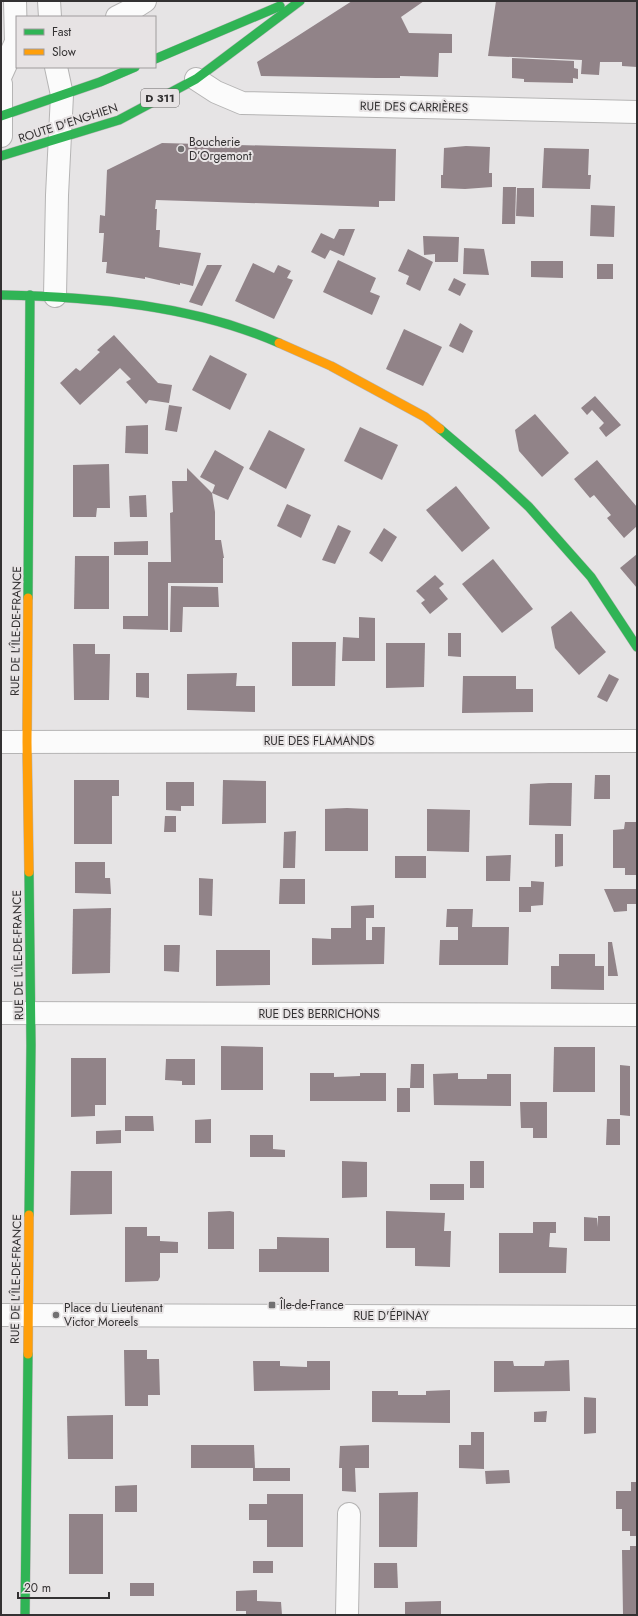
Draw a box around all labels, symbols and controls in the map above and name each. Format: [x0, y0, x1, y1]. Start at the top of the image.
legend [16, 16, 156, 68]
text: Fast [52, 23, 71, 41]
text: Slow [52, 43, 77, 61]
road number: D 311 [141, 89, 179, 107]
street label: RUE DES CARRIÈRES [360, 97, 469, 117]
street label: ROUTE D'ENGHIEN [16, 98, 120, 148]
place label: Boucherie D’Orgemont [189, 133, 252, 165]
marker: Boucherie D’Orgemont [176, 144, 186, 154]
street label: RUE DE L'ÎLE-DE-FRANCE [6, 566, 26, 696]
street label: RUE DES FLAMANDS [264, 732, 375, 750]
street label: RUE DE L'ÎLE-DE-FRANCE [8, 890, 28, 1020]
street label: RUE DES BERRICHONS [258, 1005, 380, 1023]
street label: RUE DE L'ÎLE-DE-FRANCE [6, 1214, 26, 1344]
place label: Île-de-France [279, 1296, 344, 1314]
place label: Place du Lieutenant Victor Moreels [64, 1299, 163, 1331]
marker: Île-de-France [267, 1300, 277, 1310]
street label: RUE D'ÉPINAY [353, 1307, 429, 1325]
marker: Place du Lieutenant Victor Moreels [51, 1310, 61, 1320]
scale bar [18, 1574, 109, 1600]
text: 20 m [24, 1579, 51, 1597]

